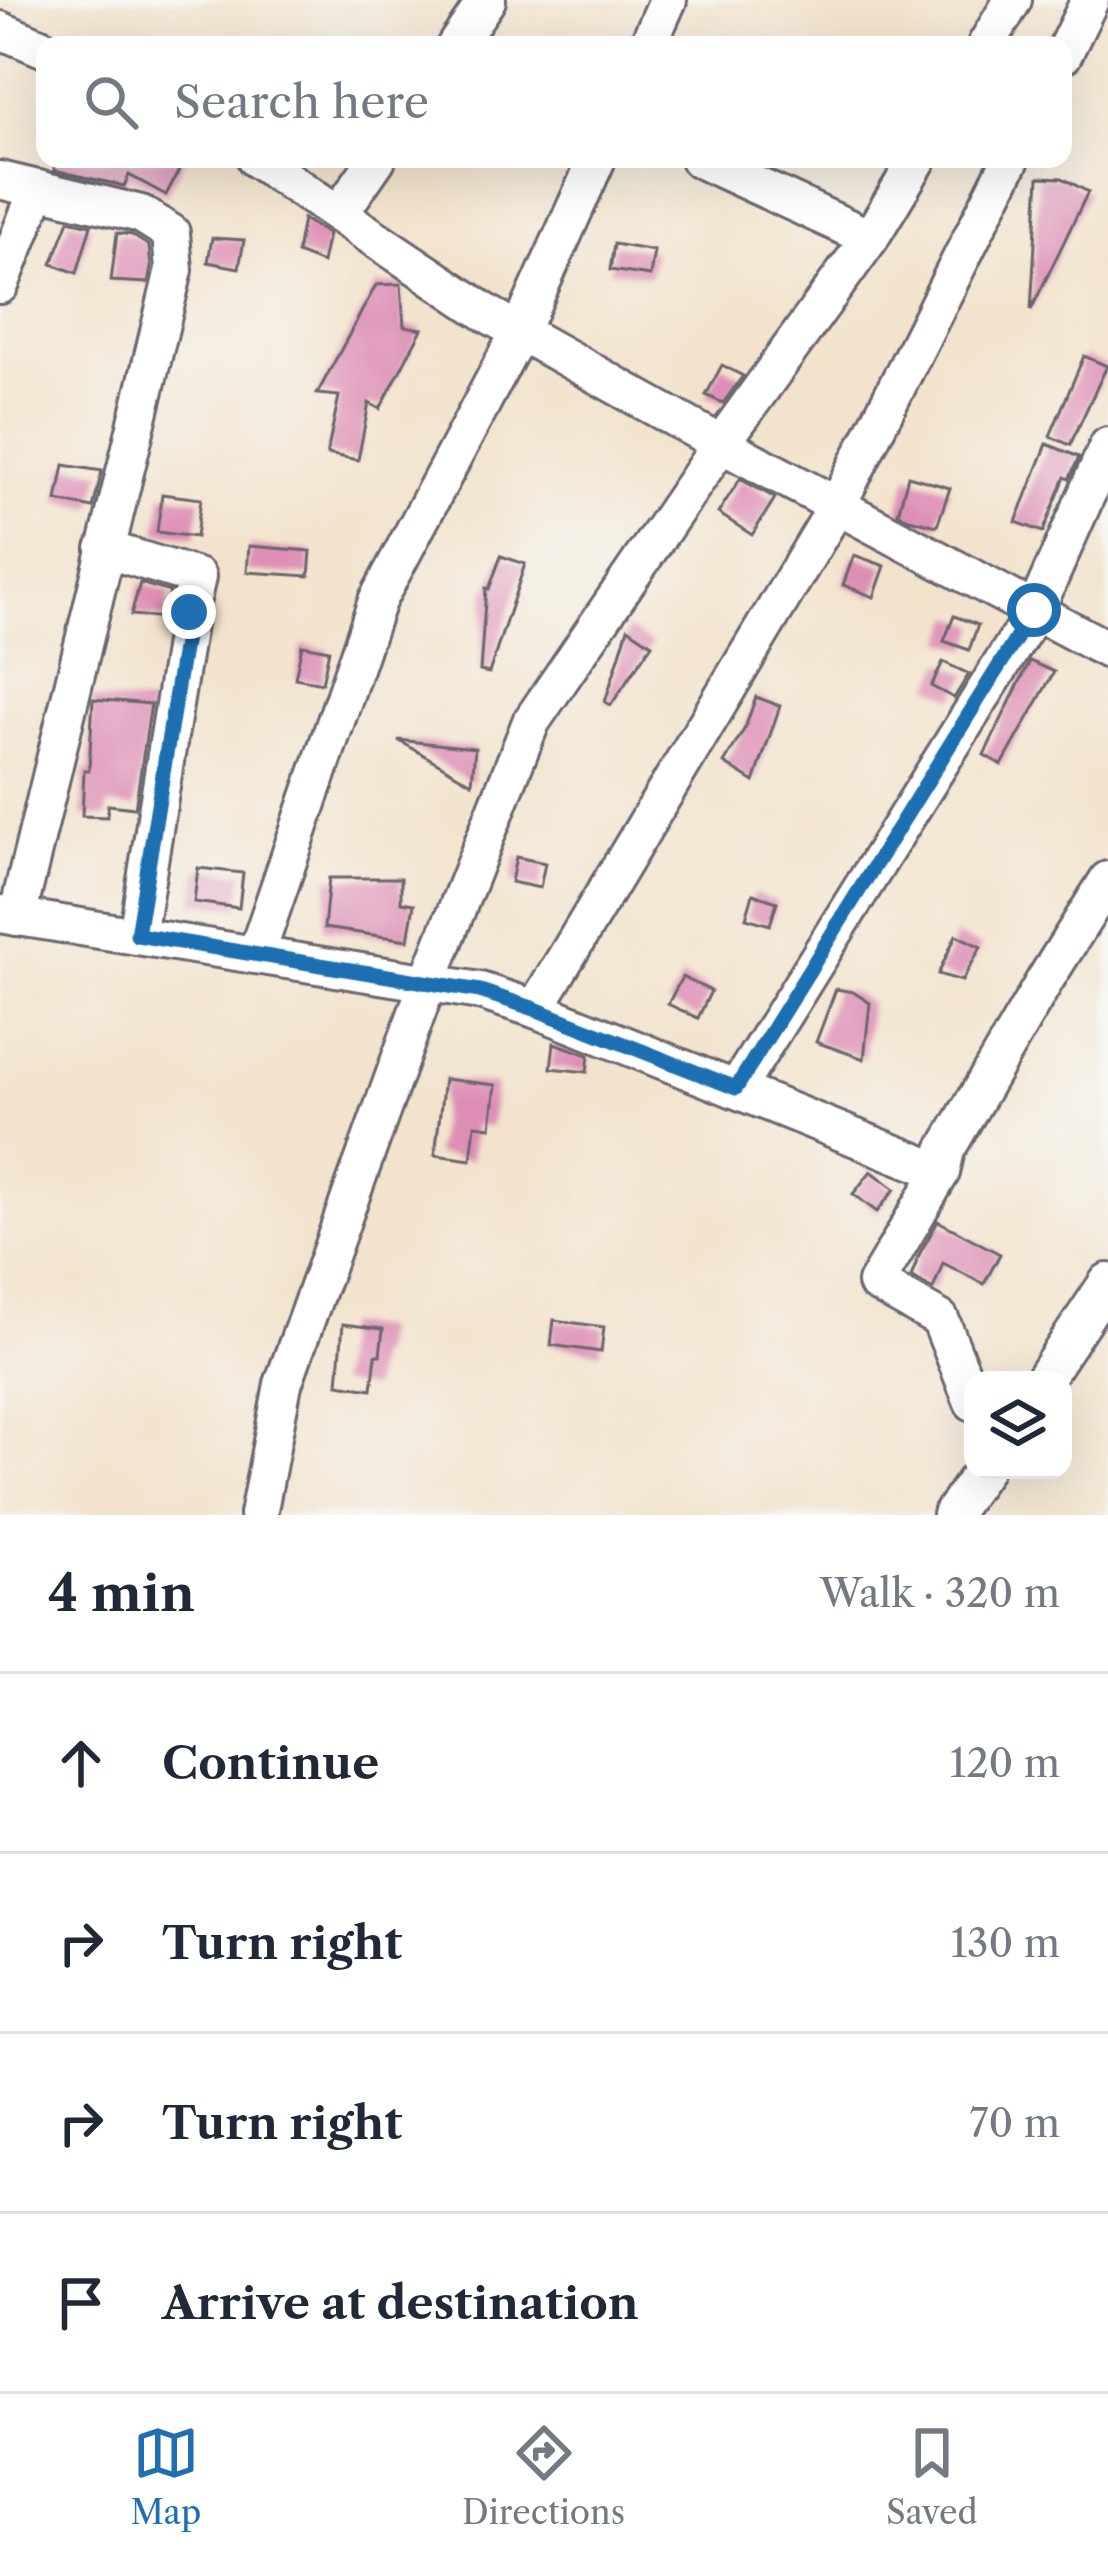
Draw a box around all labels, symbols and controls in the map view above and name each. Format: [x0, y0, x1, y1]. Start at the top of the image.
search box [36, 36, 1072, 168]
icon: search [78, 69, 144, 135]
text: Search here [174, 74, 429, 130]
route start [1007, 583, 1061, 637]
route end [162, 585, 216, 639]
map controls [964, 1371, 1072, 1479]
button: layers [964, 1371, 1072, 1479]
text: 4 min [48, 1562, 195, 1624]
text: Walk · 320 m [820, 1569, 1060, 1617]
icon: ahead [48, 1730, 114, 1796]
text: Continue [162, 1735, 379, 1791]
text: 120 m [950, 1739, 1060, 1787]
icon: right [48, 1910, 114, 1976]
text: Turn right [162, 1915, 402, 1971]
text: 130 m [951, 1919, 1060, 1967]
icon: right [48, 2090, 114, 2156]
text: Turn right [162, 2095, 402, 2151]
text: 70 m [969, 2099, 1060, 2147]
icon: arrive [48, 2270, 114, 2336]
text: Arrive at destination [162, 2275, 639, 2331]
tab: Map [130, 2420, 201, 2533]
tab: Directions [462, 2420, 625, 2533]
tab: Saved [886, 2420, 978, 2533]

